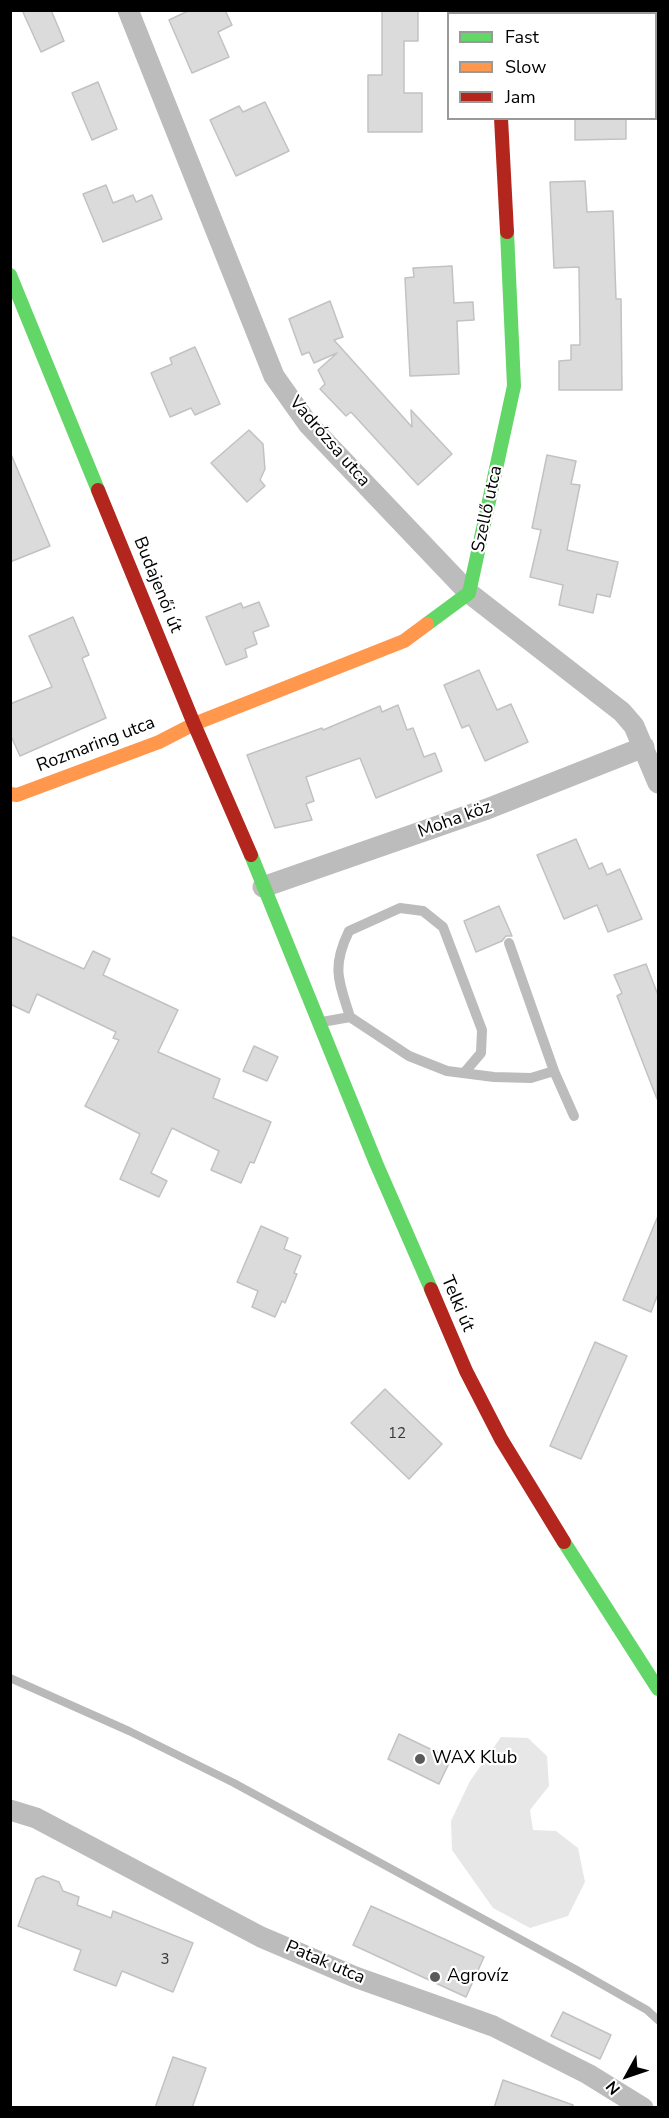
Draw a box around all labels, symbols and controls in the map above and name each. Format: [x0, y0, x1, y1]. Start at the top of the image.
legend [447, 12, 657, 120]
text: Fast [505, 25, 539, 49]
text: Slow [505, 55, 546, 79]
text: Jam [505, 85, 536, 109]
street label: Vadrózsa utca [284, 392, 374, 492]
street label: Szellő utca [468, 464, 508, 554]
street label: Budajenői út [128, 534, 186, 636]
street label: Rozmaring utca [34, 712, 158, 778]
street label: Moha köz [415, 797, 495, 843]
street label: Telki út [436, 1273, 478, 1335]
house number: 12 [388, 1425, 406, 1443]
place label: WAX Klub [432, 1748, 517, 1770]
marker: WAX Klub [413, 1752, 427, 1766]
street label: Patak utca [282, 1937, 368, 1989]
house number: 3 [161, 1951, 169, 1969]
place label: Agrovíz [447, 1966, 509, 1988]
marker: Agrovíz [428, 1970, 442, 1984]
north arrow [597, 2046, 657, 2106]
text: N [601, 2076, 625, 2099]

